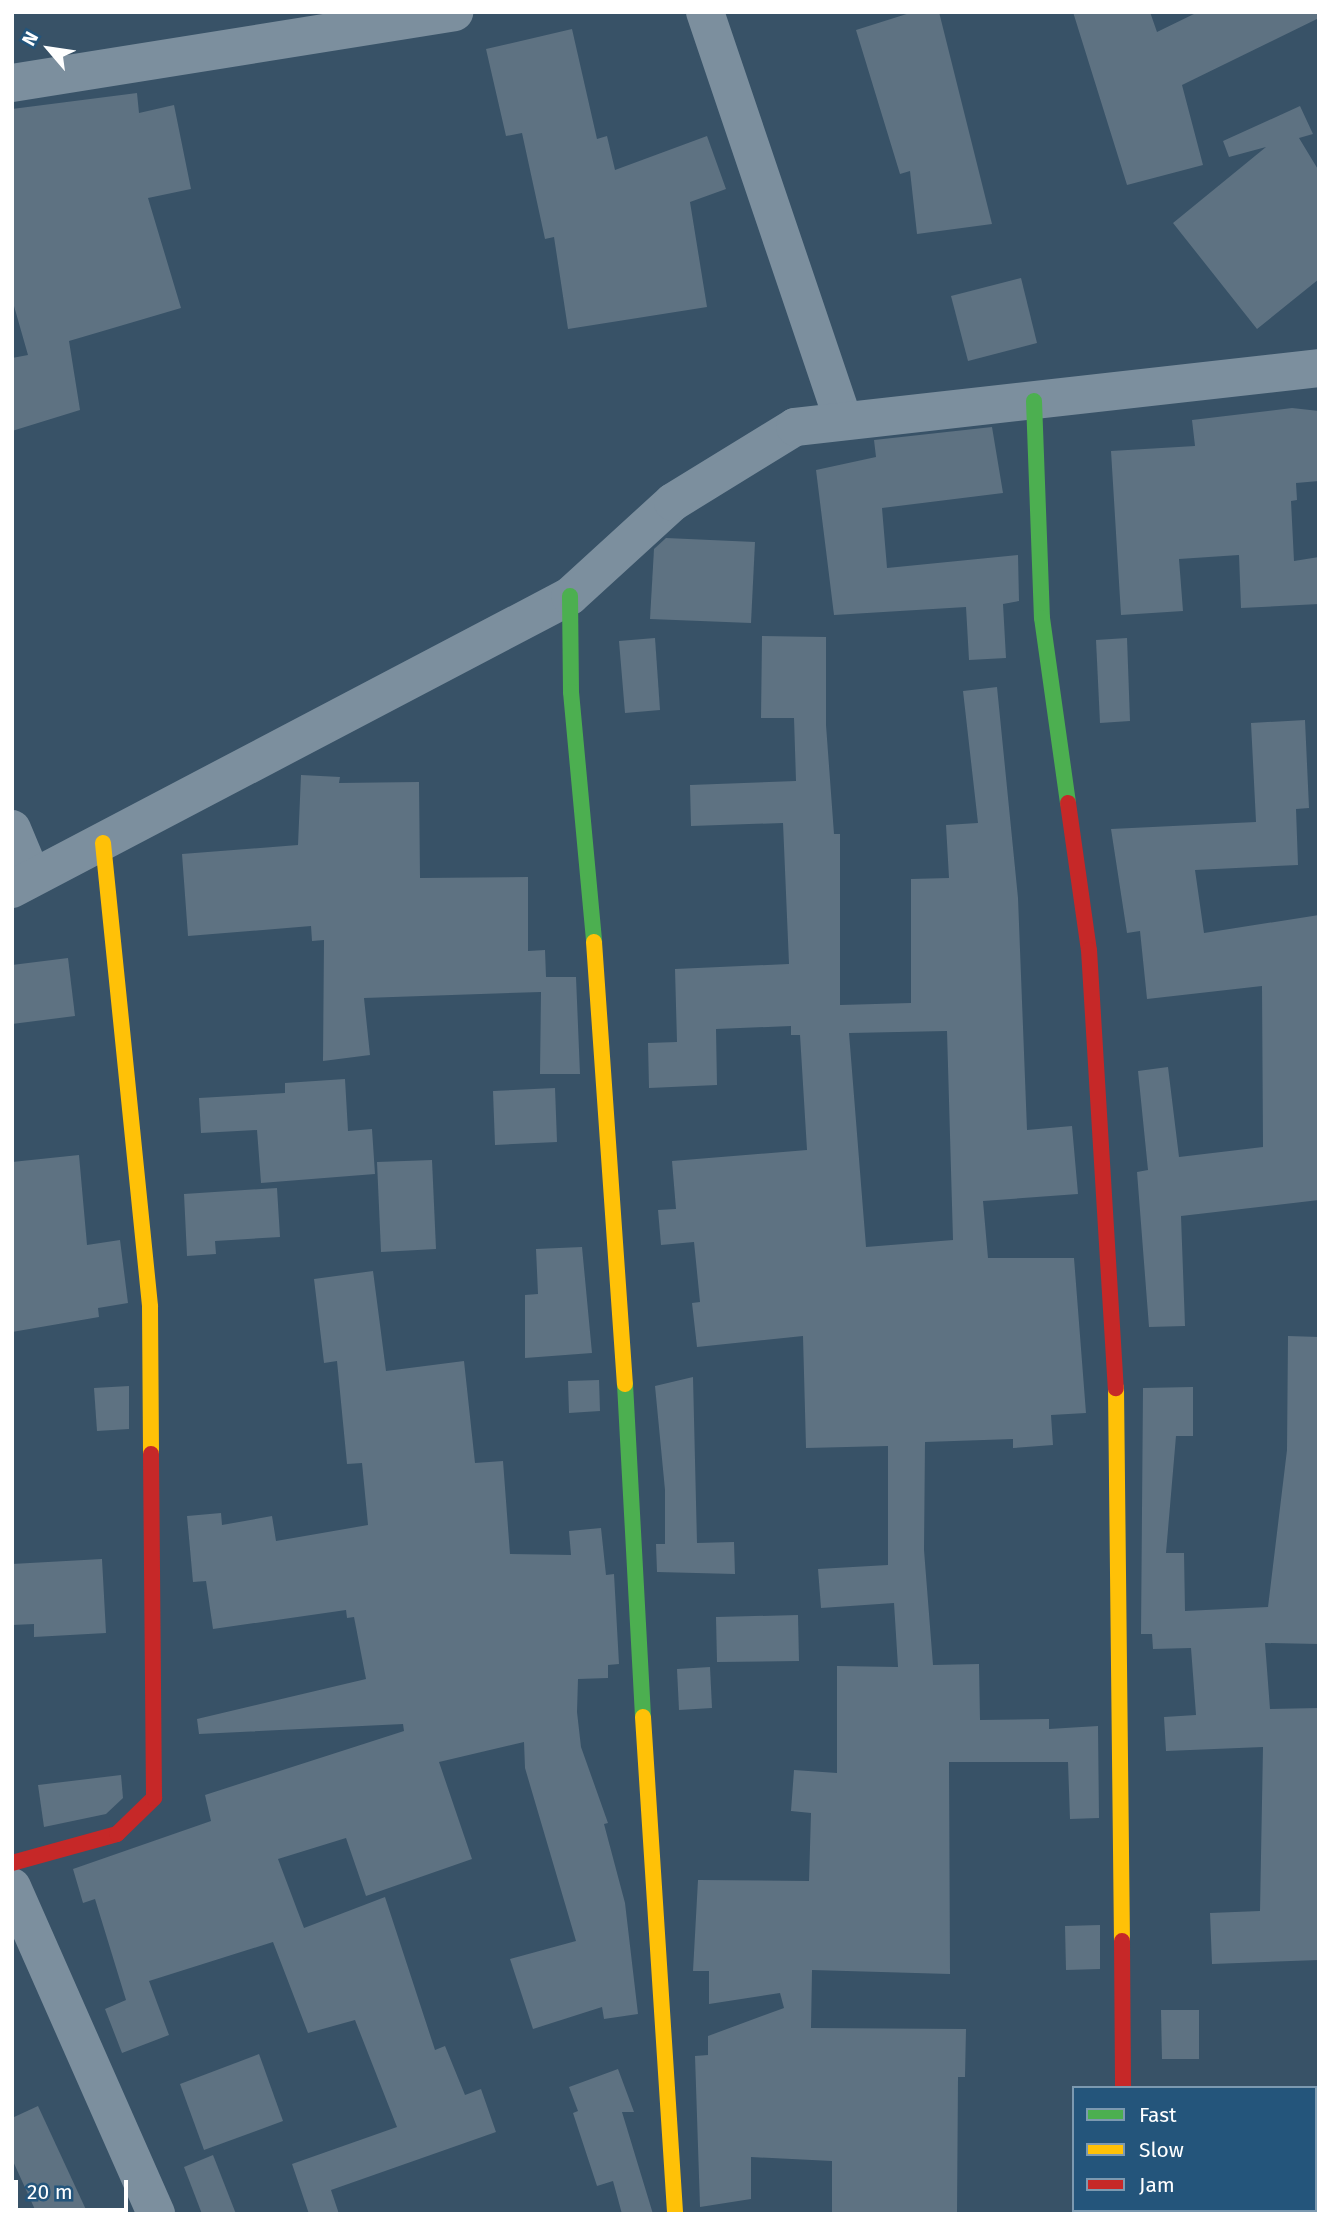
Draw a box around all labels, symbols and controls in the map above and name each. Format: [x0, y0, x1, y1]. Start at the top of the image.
north arrow [14, 14, 84, 84]
text: N [17, 27, 43, 50]
legend [1072, 2086, 1317, 2212]
text: Fast [1139, 2102, 1177, 2128]
text: Slow [1139, 2137, 1184, 2163]
scale bar [18, 2166, 131, 2210]
text: Jam [1139, 2172, 1175, 2198]
text: 20 m [27, 2179, 73, 2205]

